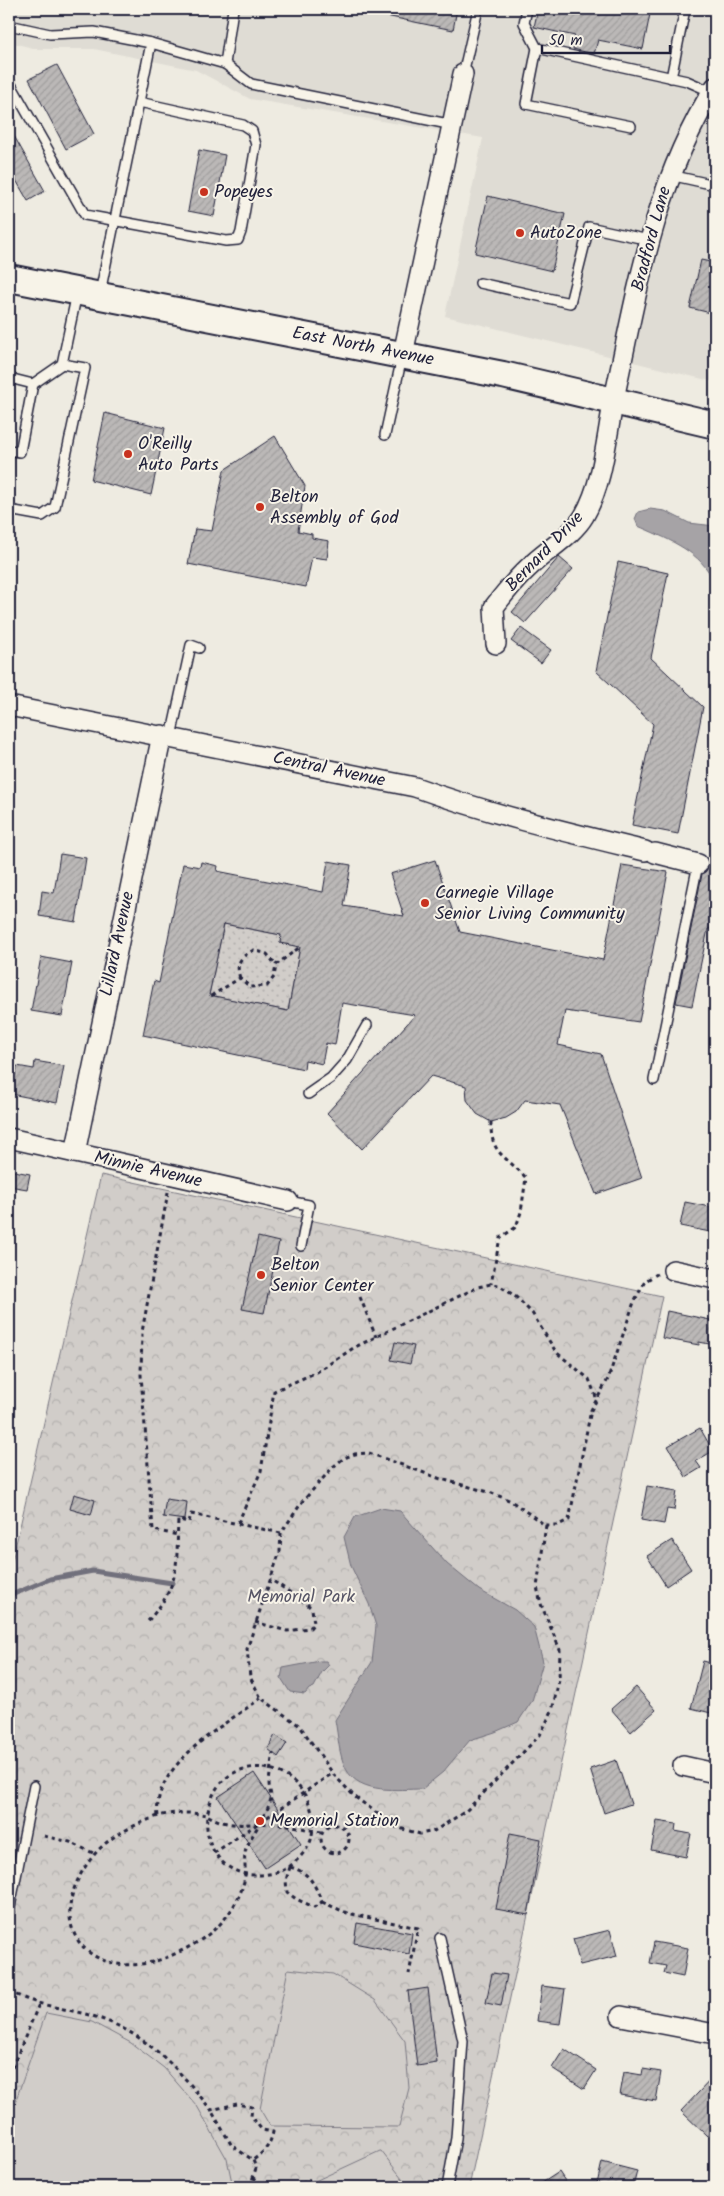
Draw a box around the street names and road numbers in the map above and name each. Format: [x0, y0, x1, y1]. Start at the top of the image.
street label: Bradford Lane [624, 183, 680, 295]
street label: East North Avenue [290, 319, 436, 375]
street label: Bernard Drive [499, 505, 591, 599]
street label: Central Avenue [270, 744, 388, 796]
street label: Lillard Avenue [93, 889, 143, 999]
street label: Minnie Avenue [91, 1143, 205, 1197]

